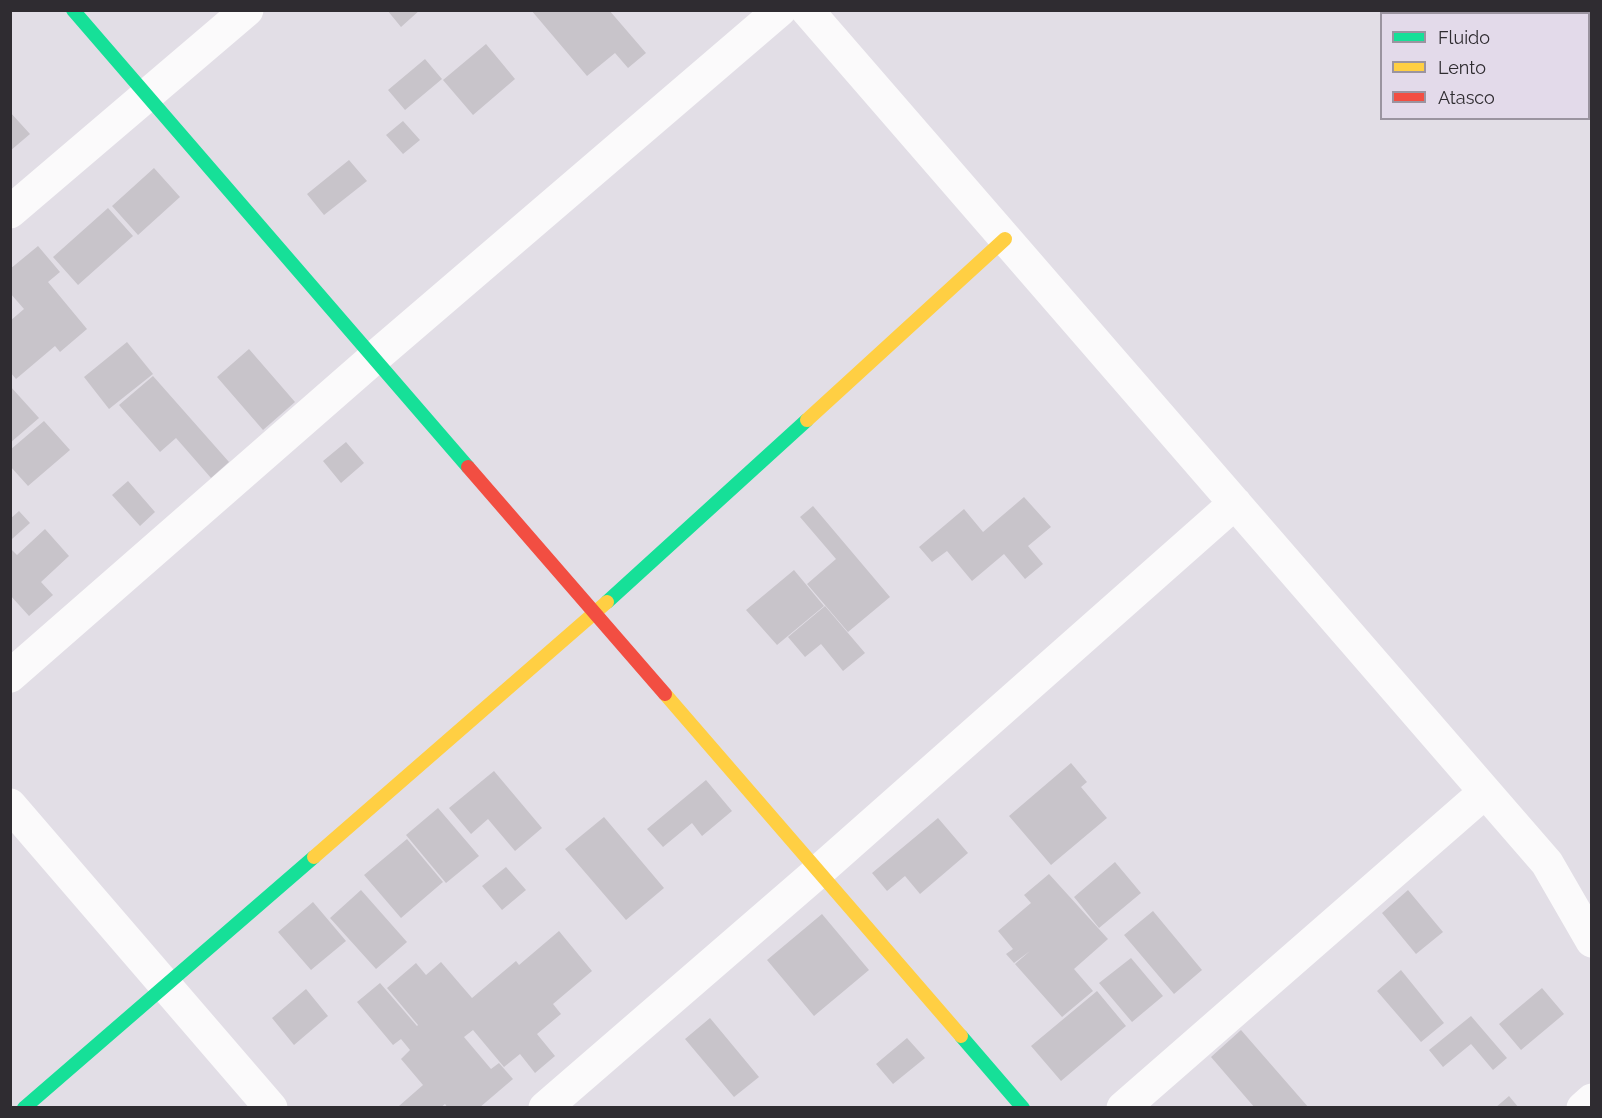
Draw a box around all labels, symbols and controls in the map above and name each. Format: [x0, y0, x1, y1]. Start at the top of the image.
legend [1380, 12, 1590, 120]
text: Fluido [1438, 27, 1490, 48]
text: Lento [1438, 57, 1486, 78]
text: Atasco [1438, 87, 1495, 108]

